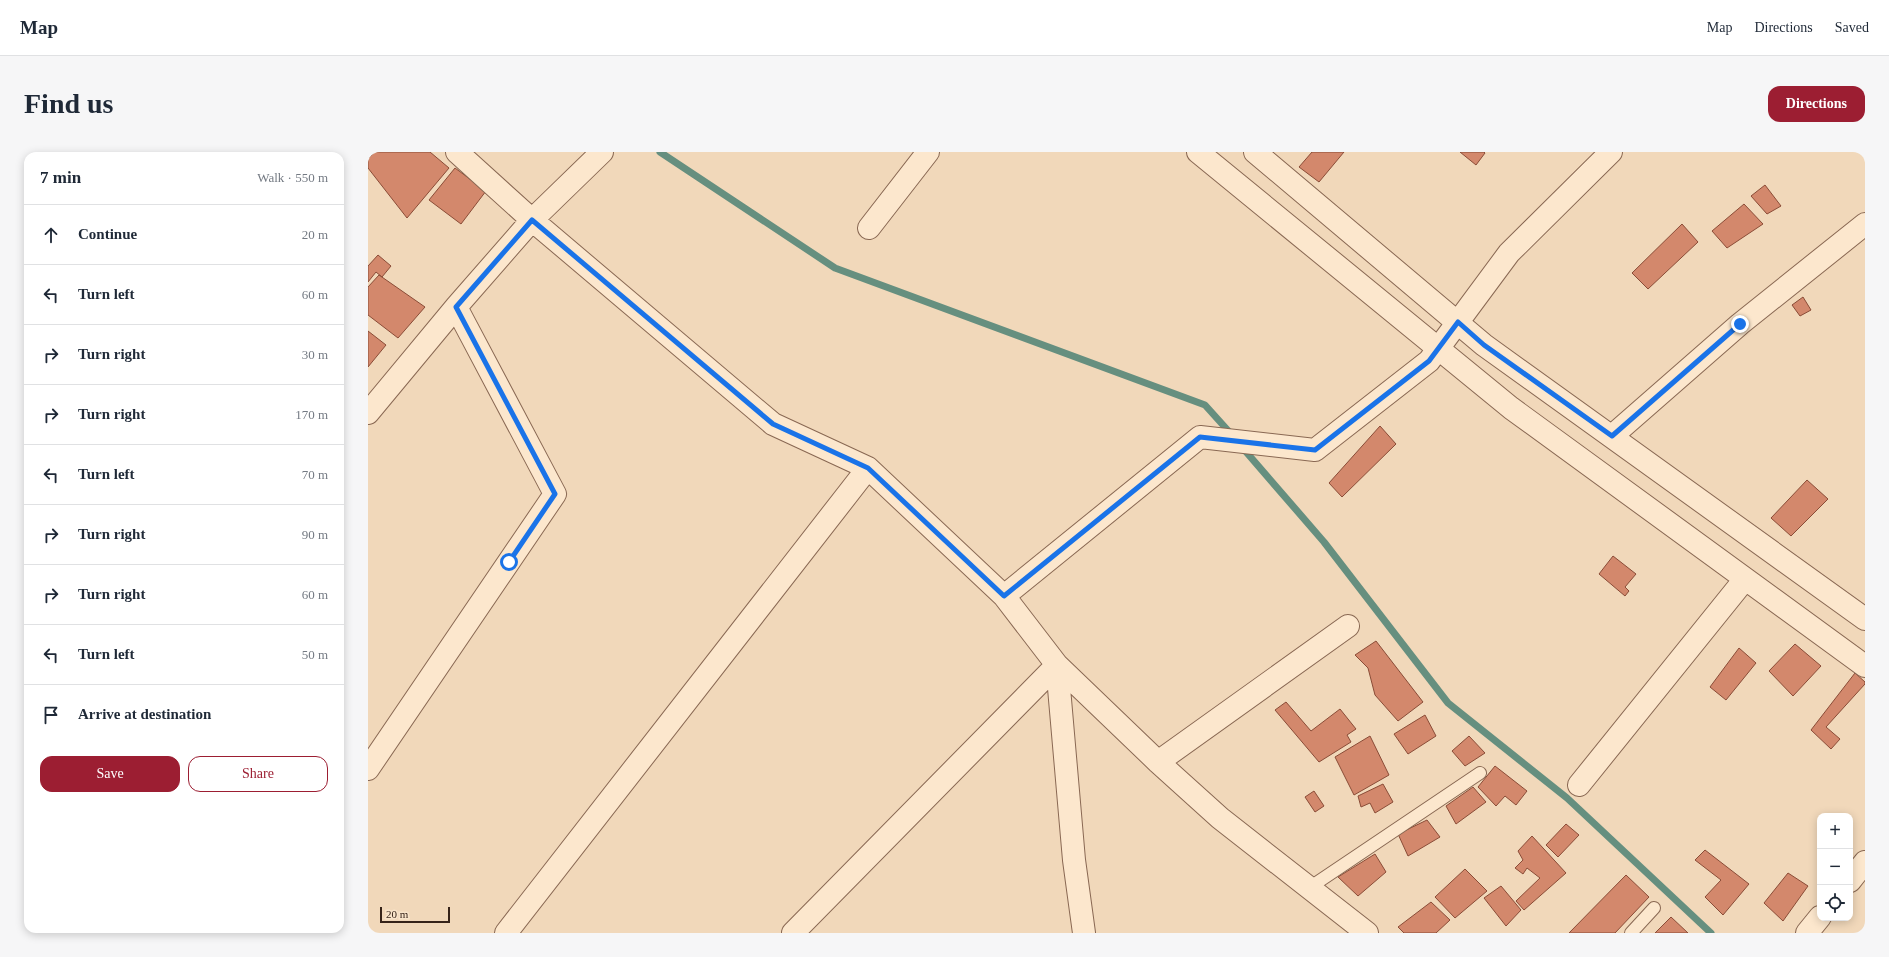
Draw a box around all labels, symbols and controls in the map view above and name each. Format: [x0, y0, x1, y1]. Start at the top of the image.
text: Map [20, 17, 58, 38]
text: Map [1707, 20, 1732, 35]
text: Directions [1754, 20, 1813, 35]
text: Saved [1835, 20, 1869, 35]
button: Directions [1768, 86, 1865, 122]
text: Find us [24, 88, 114, 119]
text: 7 min [40, 168, 81, 187]
text: Walk · 550 m [257, 170, 328, 185]
icon: ahead [40, 224, 62, 246]
text: Continue [78, 226, 137, 242]
text: 20 m [302, 227, 328, 242]
icon: left [40, 284, 62, 306]
text: Turn left [78, 286, 135, 302]
text: 60 m [302, 287, 328, 302]
route end [1731, 315, 1749, 333]
icon: right [40, 344, 62, 366]
text: Turn right [78, 346, 145, 362]
text: 30 m [302, 347, 328, 362]
icon: right [40, 404, 62, 426]
text: Turn right [78, 406, 145, 422]
text: 170 m [295, 407, 328, 422]
icon: left [40, 464, 62, 486]
text: Turn left [78, 466, 135, 482]
text: 70 m [302, 467, 328, 482]
icon: right [40, 524, 62, 546]
text: Turn right [78, 526, 145, 542]
text: 90 m [302, 527, 328, 542]
route start [500, 553, 518, 571]
icon: right [40, 584, 62, 606]
text: Turn right [78, 586, 145, 602]
text: 60 m [302, 587, 328, 602]
icon: left [40, 644, 62, 666]
text: Turn left [78, 646, 135, 662]
text: 50 m [302, 647, 328, 662]
icon: arrive [40, 704, 62, 726]
text: Arrive at destination [78, 706, 211, 722]
button: Save [40, 756, 180, 792]
button: Share [188, 756, 328, 792]
map controls [1817, 813, 1853, 921]
button: + [1817, 813, 1853, 849]
button: − [1817, 849, 1853, 885]
button: locate [1817, 885, 1853, 921]
scale bar [380, 905, 450, 924]
text: 20 m [386, 908, 408, 920]

